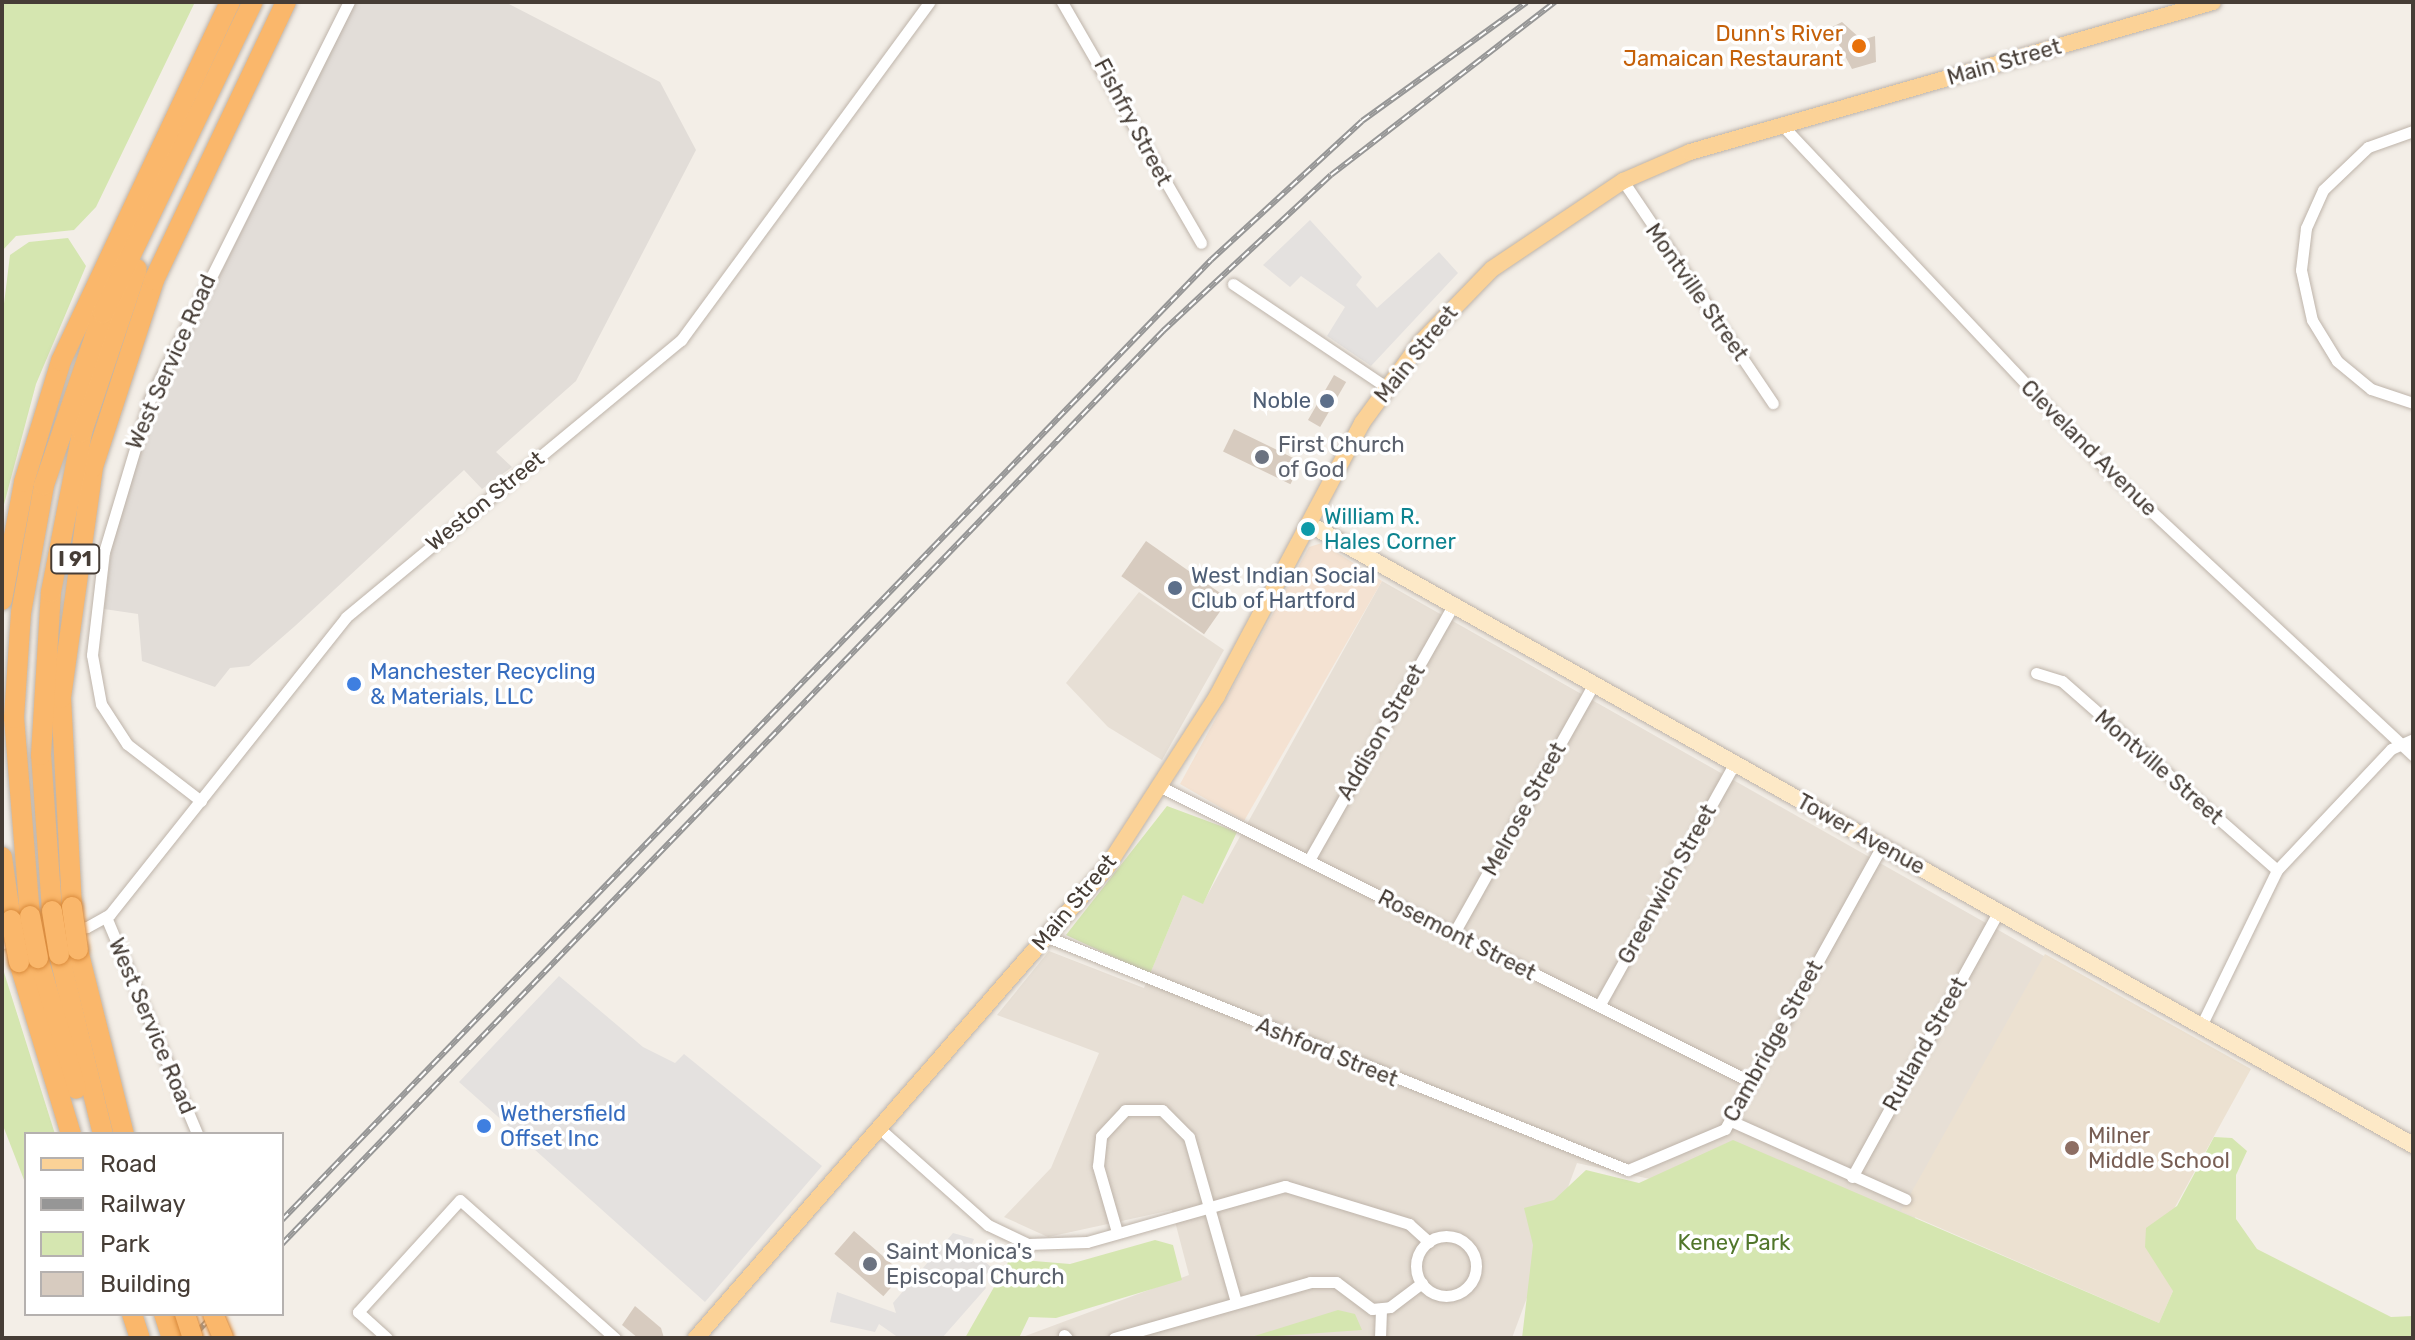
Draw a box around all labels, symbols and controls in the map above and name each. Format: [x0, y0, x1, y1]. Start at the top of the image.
place label: Dunn's River Jamaican Restaurant [1623, 20, 1843, 72]
street label: Main Street [1944, 33, 2064, 91]
marker: Dunn's River Jamaican Restaurant [1850, 37, 1868, 55]
street label: Fishfry Street [1088, 54, 1178, 190]
street label: Montville Street [1640, 218, 1754, 366]
street label: West Service Road [121, 271, 221, 453]
street label: Main Street [1369, 300, 1463, 408]
street label: Cleveland Avenue [2015, 374, 2163, 522]
place label: Noble [1252, 388, 1311, 414]
marker: Noble [1318, 392, 1336, 410]
place label: First Church of God [1278, 431, 1405, 482]
street label: Weston Street [421, 445, 549, 557]
marker: First Church of God [1253, 448, 1271, 466]
place label: William R. Hales Corner [1324, 503, 1456, 554]
marker: William R. Hales Corner [1299, 520, 1317, 538]
road number: I 91 [49, 543, 101, 575]
place label: West Indian Social Club of Hartford [1191, 562, 1376, 614]
marker: West Indian Social Club of Hartford [1166, 579, 1184, 597]
place label: Manchester Recycling & Materials, LLC [370, 658, 596, 710]
street label: Addison Street [1331, 659, 1431, 805]
marker: Manchester Recycling & Materials, LLC [345, 675, 363, 693]
street label: Montville Street [2089, 704, 2229, 830]
street label: Melrose Street [1476, 738, 1572, 880]
street label: Tower Avenue [1792, 788, 1930, 880]
street label: Greenwich Street [1612, 800, 1722, 968]
street label: Main Street [1026, 849, 1122, 955]
street label: Rosemont Street [1374, 884, 1540, 986]
street label: West Service Road [103, 934, 201, 1118]
street label: Cambridge Street [1718, 956, 1828, 1126]
street label: Rutland Street [1877, 972, 1973, 1116]
street label: Ashford Street [1252, 1012, 1402, 1092]
place label: Wethersfield Offset Inc [500, 1100, 626, 1152]
marker: Wethersfield Offset Inc [475, 1117, 493, 1135]
place label: Milner Middle School [2088, 1122, 2230, 1174]
legend [24, 1132, 284, 1316]
marker: Milner Middle School [2063, 1139, 2081, 1157]
text: Road [100, 1150, 157, 1178]
text: Railway [100, 1190, 186, 1218]
text: Park [100, 1230, 150, 1258]
park label: Keney Park [1677, 1230, 1791, 1256]
place label: Saint Monica's Episcopal Church [886, 1238, 1065, 1290]
marker: Saint Monica's Episcopal Church [861, 1255, 879, 1273]
text: Building [100, 1270, 191, 1298]

